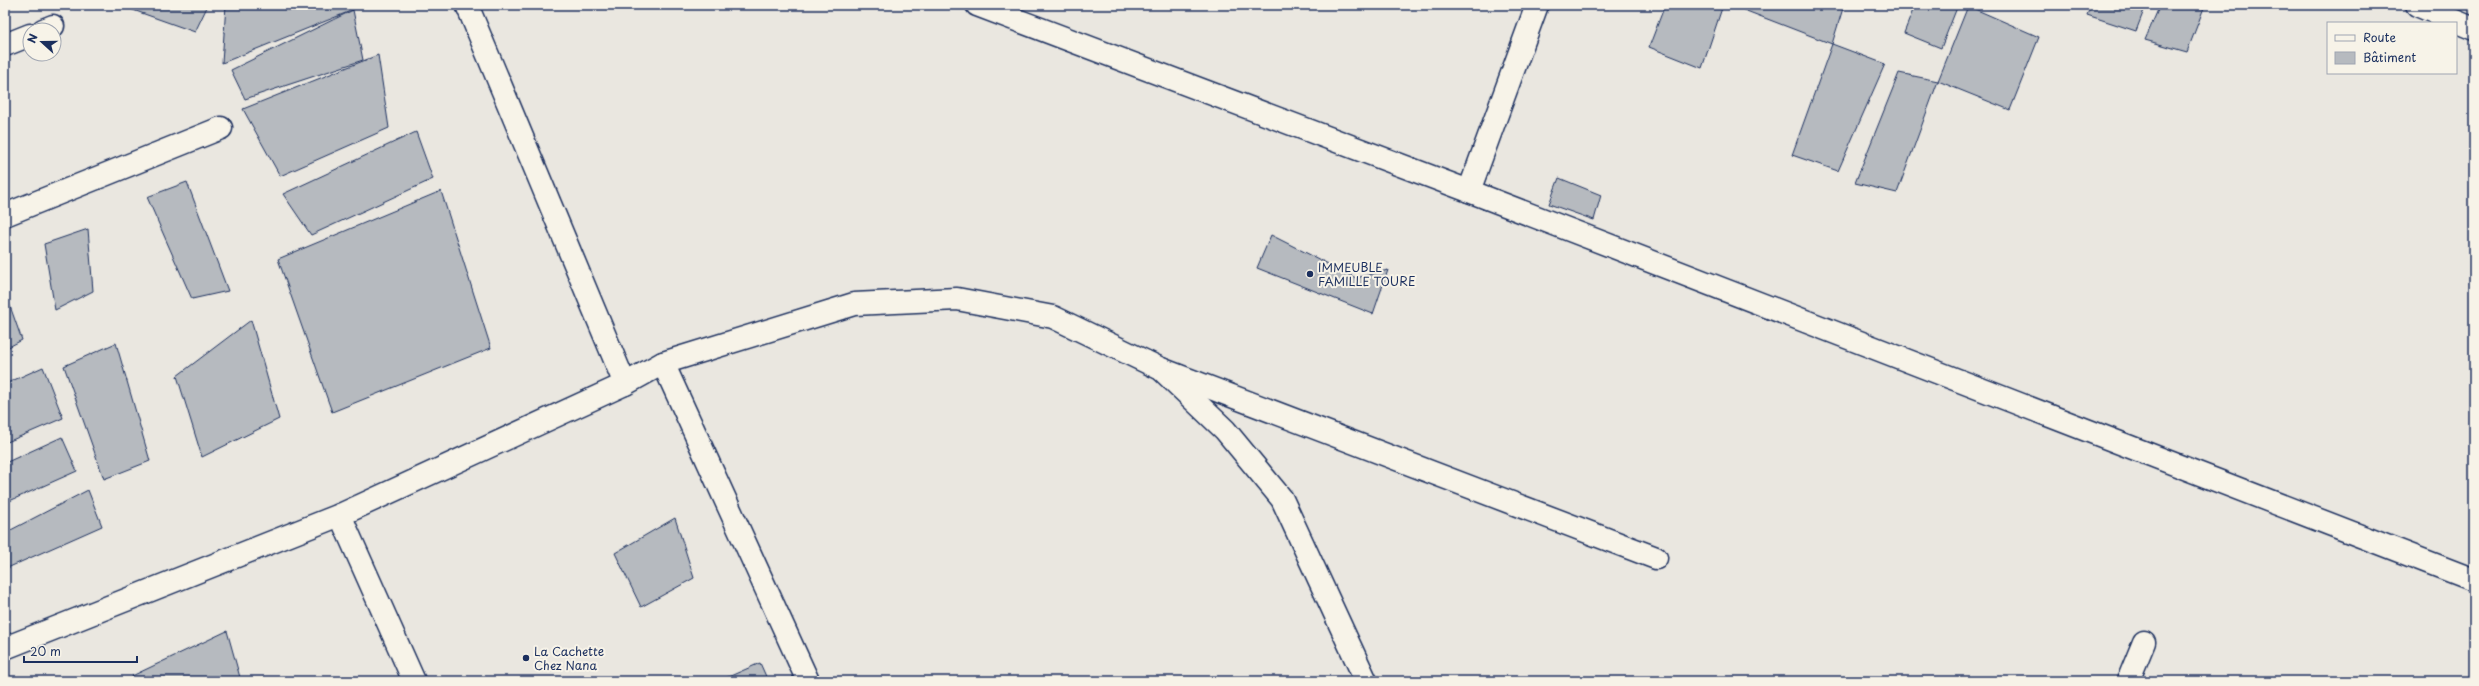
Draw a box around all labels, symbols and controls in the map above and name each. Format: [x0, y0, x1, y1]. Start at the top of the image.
north arrow [22, 22, 62, 62]
legend [2327, 22, 2457, 74]
text: Route [2363, 28, 2396, 46]
text: N [23, 31, 42, 45]
text: Bâtiment [2363, 48, 2416, 66]
place label: IMMEUBLE FAMILLE TOURE [1318, 258, 1416, 290]
marker: IMMEUBLE FAMILLE TOURE [1305, 269, 1315, 279]
scale bar [24, 638, 137, 664]
text: 20 m [30, 642, 61, 660]
place label: La Cachette Chez Nana [534, 642, 604, 674]
marker: La Cachette Chez Nana [521, 653, 531, 663]

